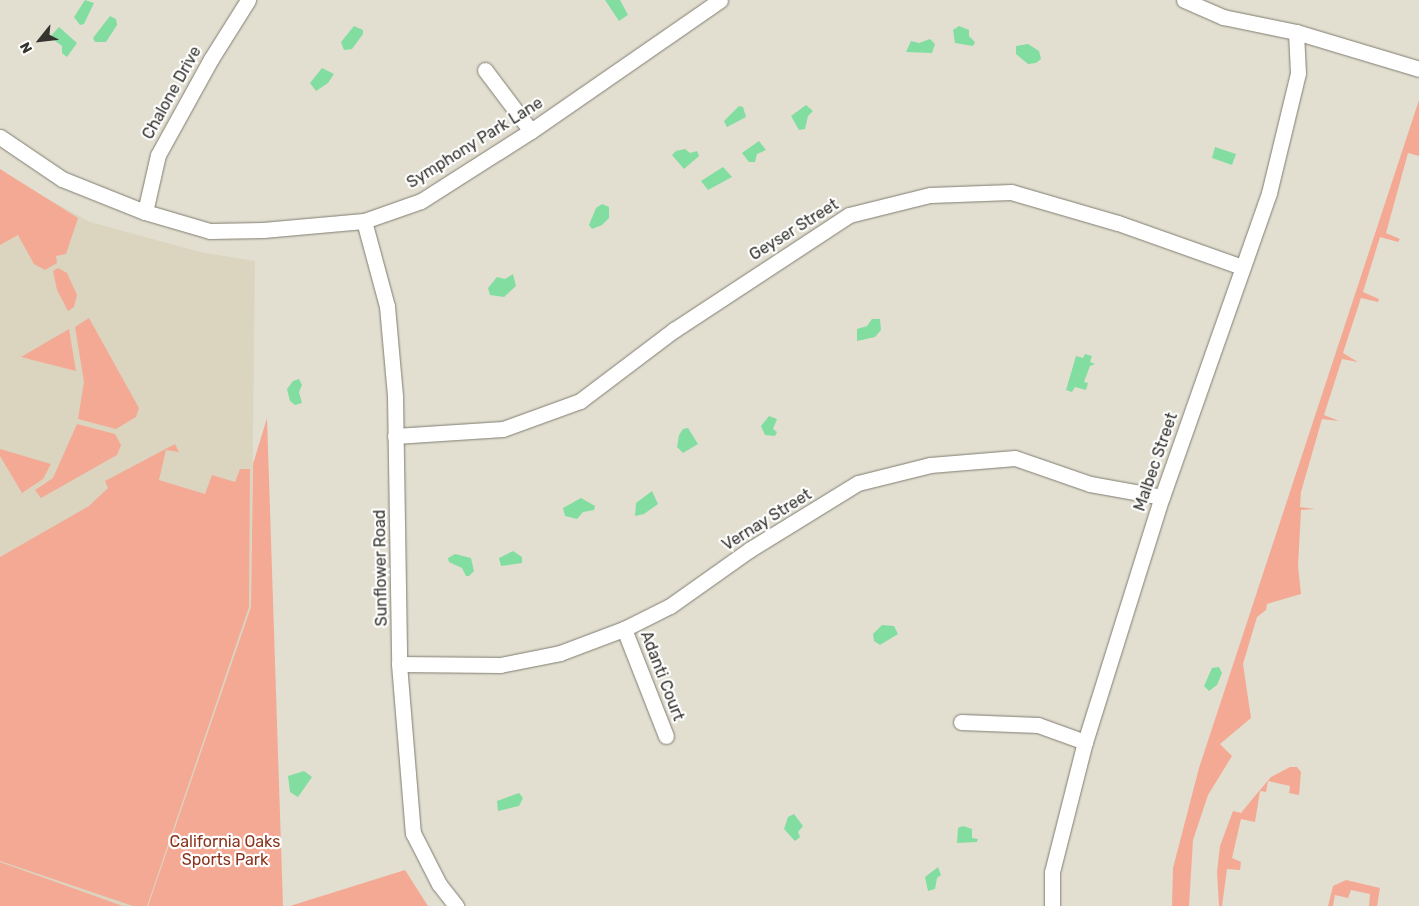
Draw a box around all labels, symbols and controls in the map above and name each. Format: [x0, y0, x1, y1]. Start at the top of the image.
north arrow [15, 15, 65, 65]
text: N [17, 39, 36, 56]
street label: Chalone Drive [139, 43, 205, 143]
street label: Symphony Park Lane [403, 93, 547, 193]
street label: Geyser Street [746, 195, 842, 265]
street label: Malbec Street [1130, 410, 1182, 514]
street label: Vernay Street [719, 485, 815, 555]
street label: Sunflower Road [370, 509, 392, 627]
street label: Adanti Court [636, 628, 688, 724]
park label: California Oaks Sports Park [170, 832, 280, 870]

